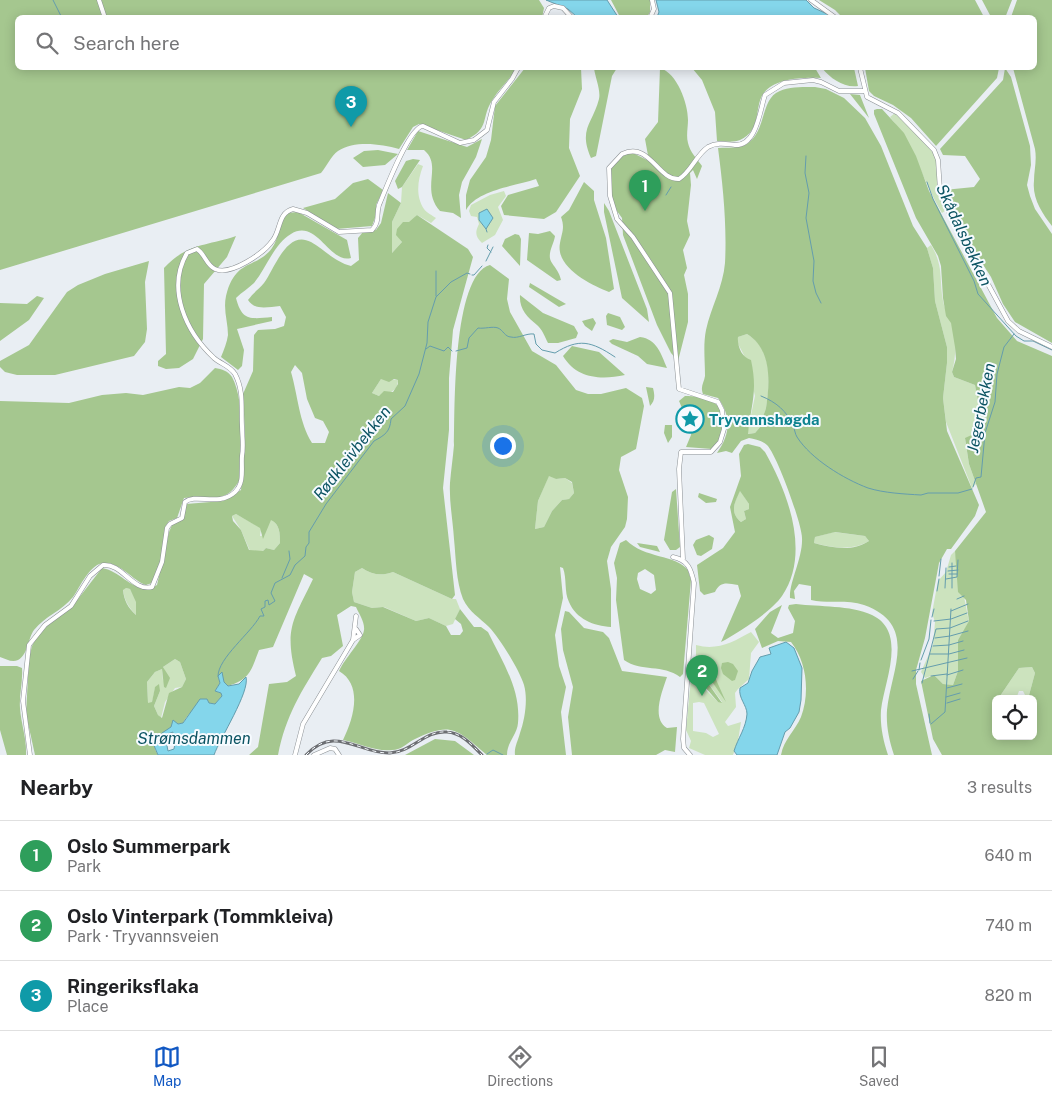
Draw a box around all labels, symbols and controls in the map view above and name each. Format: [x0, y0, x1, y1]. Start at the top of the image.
search box [15, 15, 1037, 70]
icon: search [33, 29, 61, 57]
text: Search here [73, 32, 180, 54]
pin: 3 [335, 86, 367, 127]
pin: 1 [629, 170, 661, 211]
water label: Skådalsbekken [932, 181, 996, 289]
water label: Jegerbekken [963, 361, 999, 455]
water label: Rødkleivbekken [309, 402, 395, 504]
place icon: Tryvannshøgda [675, 404, 705, 434]
place label: Tryvannshøgda [709, 411, 820, 428]
your location [490, 433, 516, 459]
pin: 2 [686, 655, 718, 696]
map controls [992, 695, 1037, 740]
button: locate [992, 695, 1037, 740]
water label: Strømsdammen [137, 729, 251, 748]
text: Nearby [20, 775, 93, 800]
text: 3 results [967, 778, 1032, 797]
text: Oslo Summerpark [67, 835, 231, 857]
text: 1 [33, 846, 39, 865]
text: 640 m [984, 846, 1032, 865]
text: Park [67, 857, 101, 876]
text: Oslo Vinterpark (Tommkleiva) [67, 905, 334, 927]
text: 2 [31, 916, 41, 935]
text: 740 m [985, 916, 1032, 935]
text: Park · Tryvannsveien [67, 927, 219, 946]
text: Ringeriksflaka [67, 975, 199, 997]
text: 3 [31, 986, 41, 1005]
text: 820 m [985, 986, 1032, 1005]
text: Place [67, 997, 109, 1016]
tab: Map [153, 1043, 181, 1089]
tab: Directions [487, 1043, 553, 1089]
tab: Saved [859, 1043, 899, 1089]

